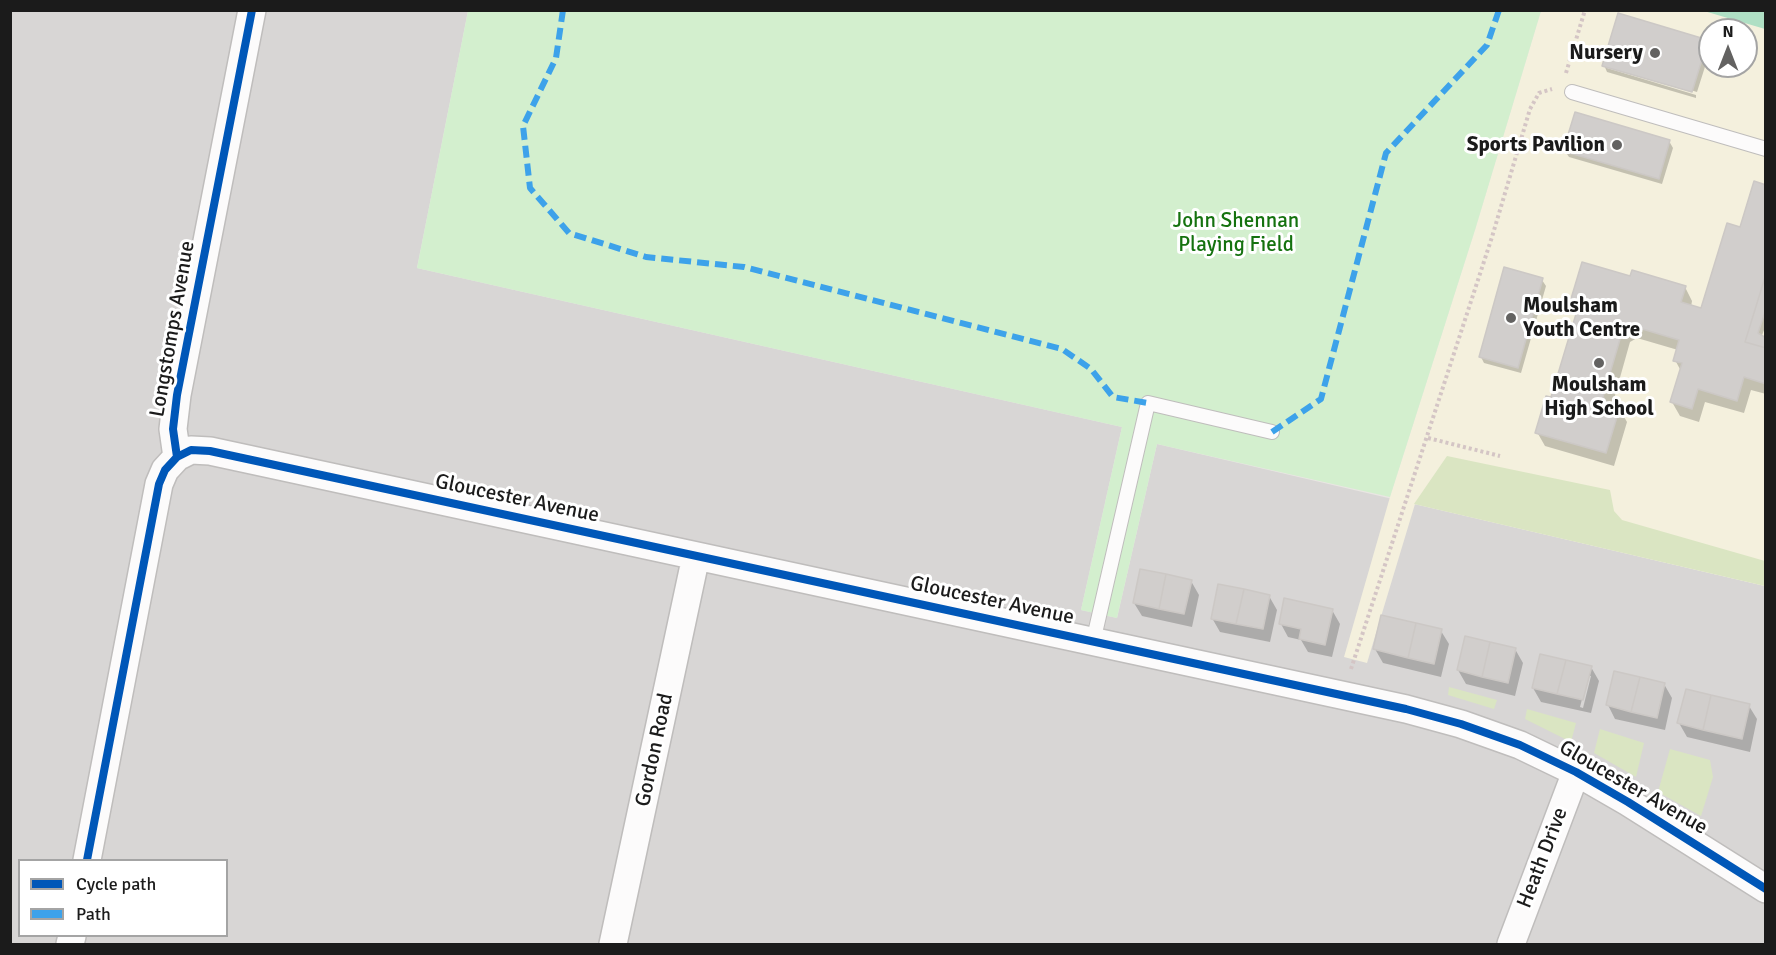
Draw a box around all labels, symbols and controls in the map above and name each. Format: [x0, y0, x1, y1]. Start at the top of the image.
north arrow [1698, 18, 1758, 78]
text: N [1722, 22, 1734, 42]
place label: Nursery [1569, 40, 1643, 66]
marker: Nursery [1648, 46, 1662, 60]
place label: Sports Pavilion [1467, 132, 1605, 158]
marker: Sports Pavilion [1610, 138, 1624, 152]
park label: John Shennan Playing Field [1173, 208, 1299, 258]
street label: Longstomps Avenue [145, 239, 201, 419]
place label: Moulsham Youth Centre [1523, 293, 1640, 343]
marker: Moulsham Youth Centre [1504, 311, 1518, 325]
marker: Moulsham High School [1592, 356, 1606, 370]
place label: Moulsham High School [1544, 372, 1654, 422]
street label: Gloucester Avenue [433, 469, 601, 529]
street label: Gloucester Avenue [908, 571, 1076, 631]
street label: Gordon Road [631, 691, 679, 809]
street label: Gloucester Avenue [1554, 735, 1712, 841]
street label: Heath Drive [1512, 804, 1574, 912]
legend [18, 859, 228, 937]
text: Cycle path [76, 873, 156, 895]
text: Path [76, 903, 111, 925]

